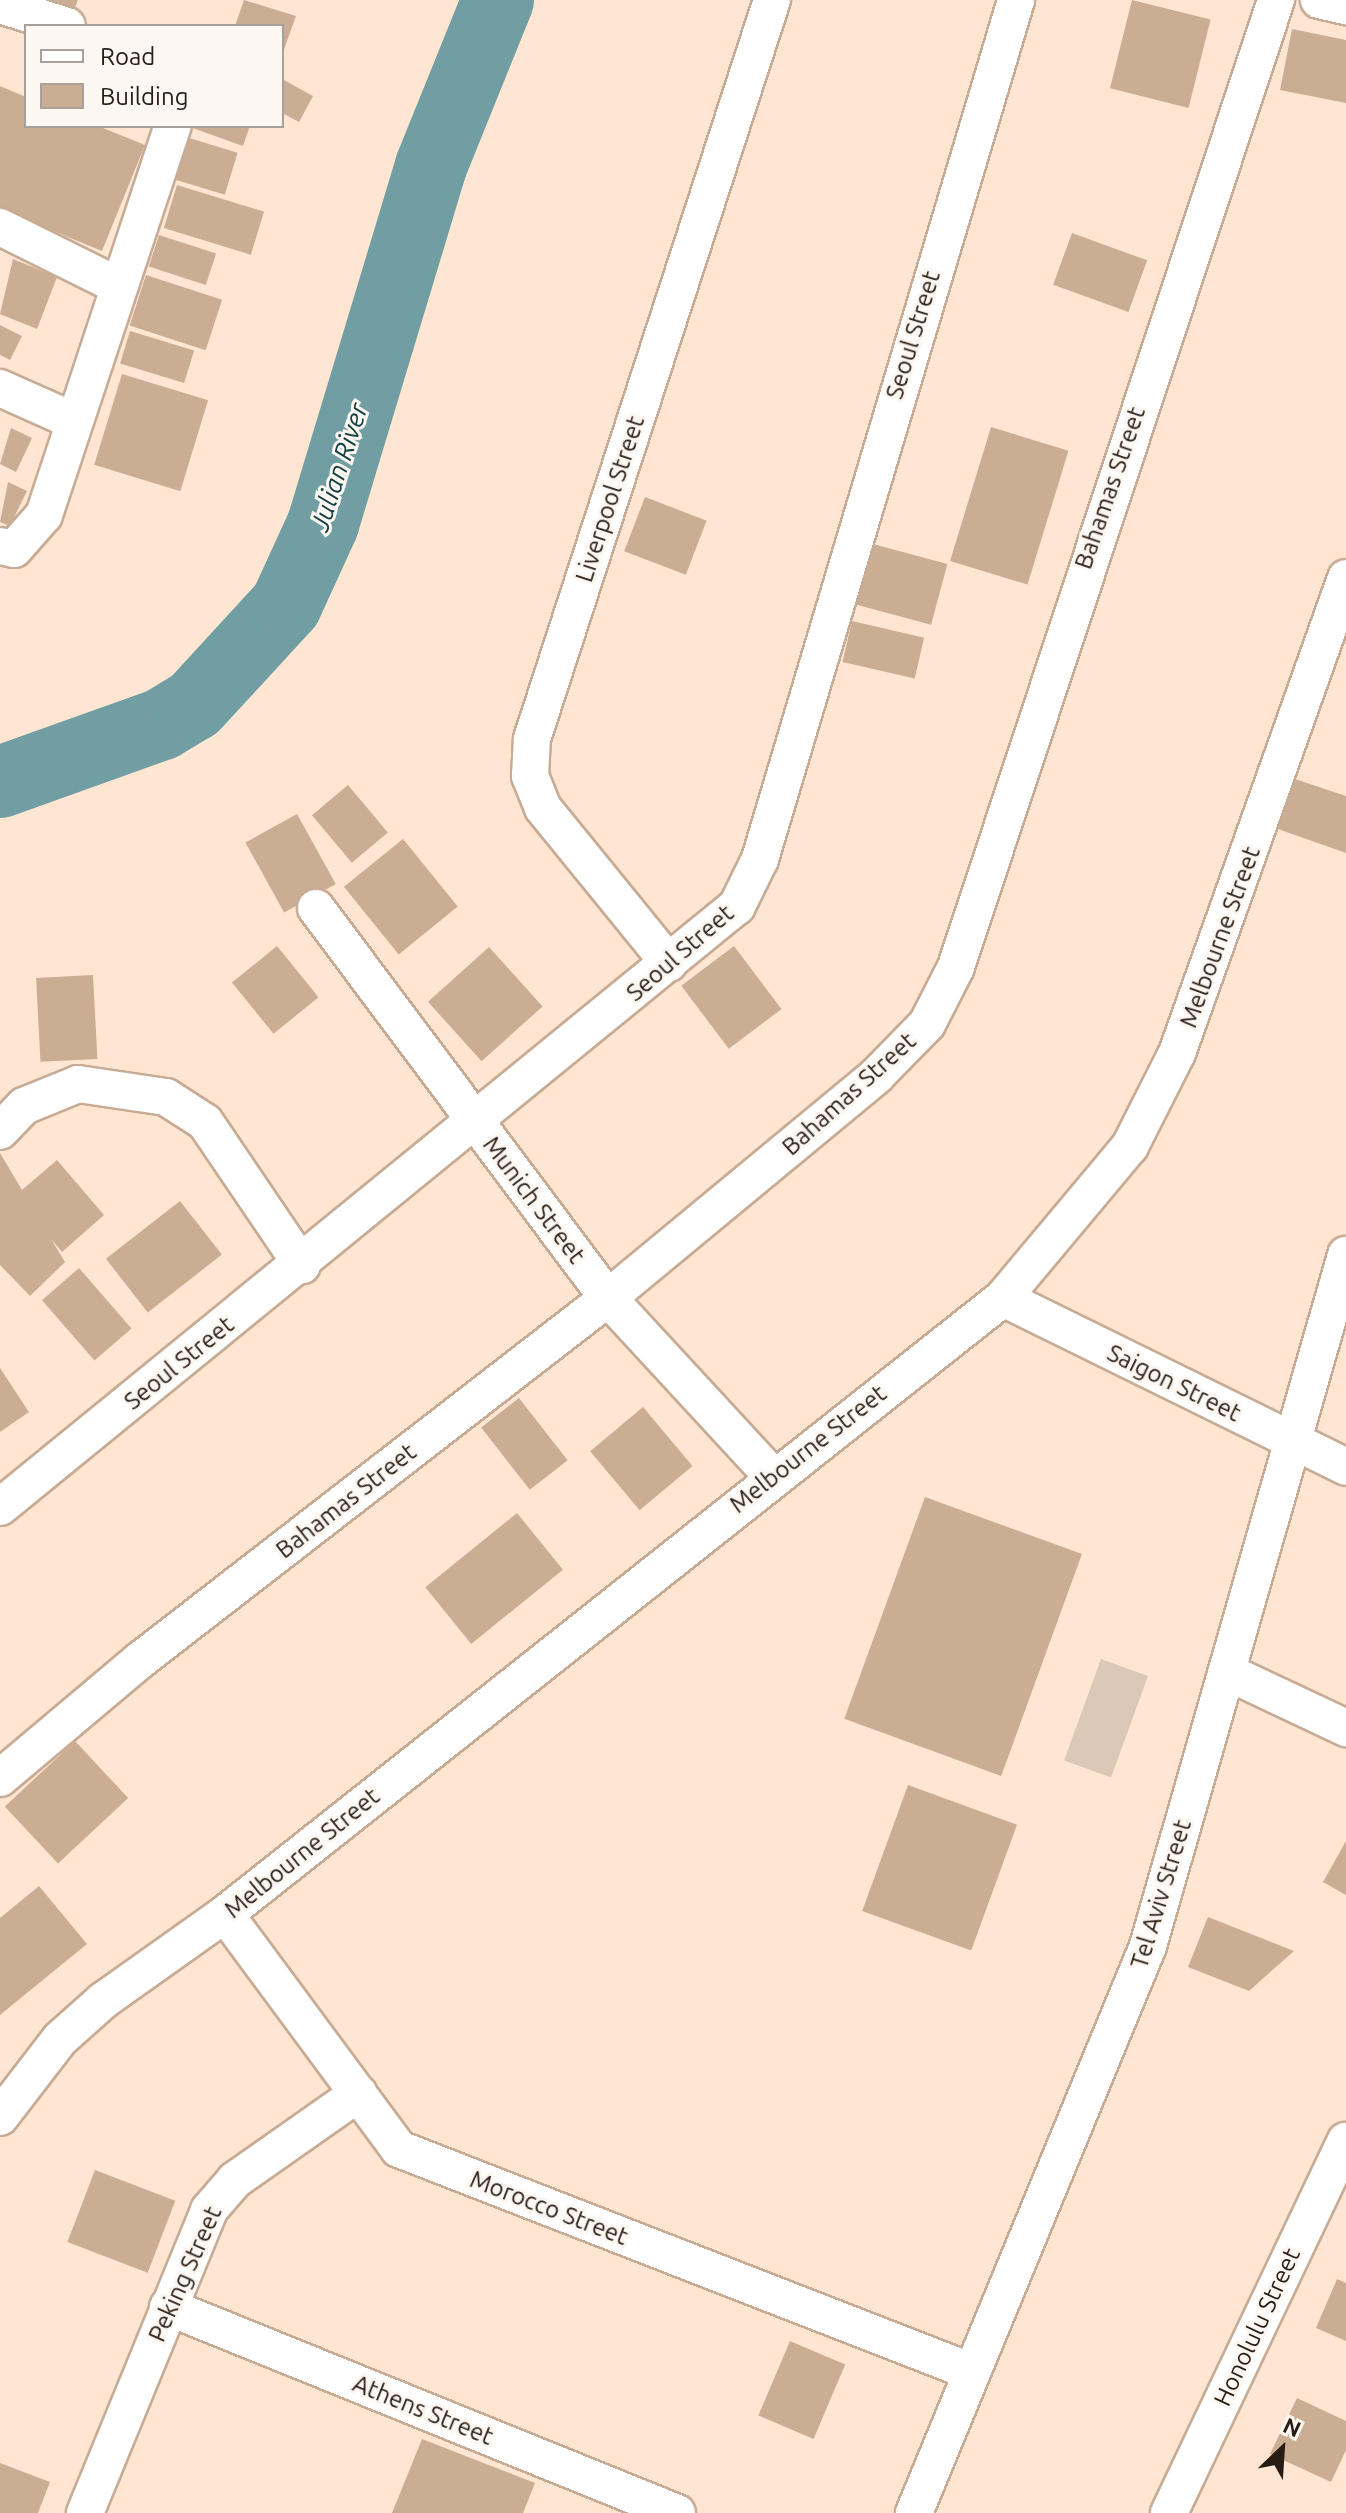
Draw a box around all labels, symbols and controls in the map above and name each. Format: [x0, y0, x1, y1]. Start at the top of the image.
legend [24, 24, 284, 128]
text: Road [100, 43, 155, 70]
text: Building [100, 83, 188, 110]
street label: Seoul Street [880, 268, 946, 402]
water label: Julian River [304, 399, 374, 535]
street label: Bahamas Street [1069, 403, 1151, 573]
street label: Liverpool Street [570, 412, 650, 586]
street label: Melbourne Street [1174, 842, 1266, 1032]
street label: Seoul Street [621, 899, 739, 1007]
street label: Bahamas Street [776, 1027, 922, 1161]
street label: Munich Street [477, 1131, 591, 1269]
street label: Seoul Street [119, 1310, 239, 1416]
street label: Saigon Street [1103, 1338, 1245, 1428]
street label: Melbourne Street [724, 1379, 892, 1519]
street label: Bahamas Street [270, 1437, 422, 1565]
street label: Melbourne Street [219, 1782, 385, 1924]
street label: Tel Aviv Street [1125, 1816, 1197, 1972]
street label: Morocco Street [466, 2165, 632, 2251]
street label: Peking Street [142, 2202, 228, 2346]
street label: Honolulu Street [1208, 2243, 1306, 2411]
street label: Athens Street [349, 2369, 497, 2451]
north arrow [1242, 2409, 1322, 2489]
text: N [1280, 2412, 1305, 2442]

